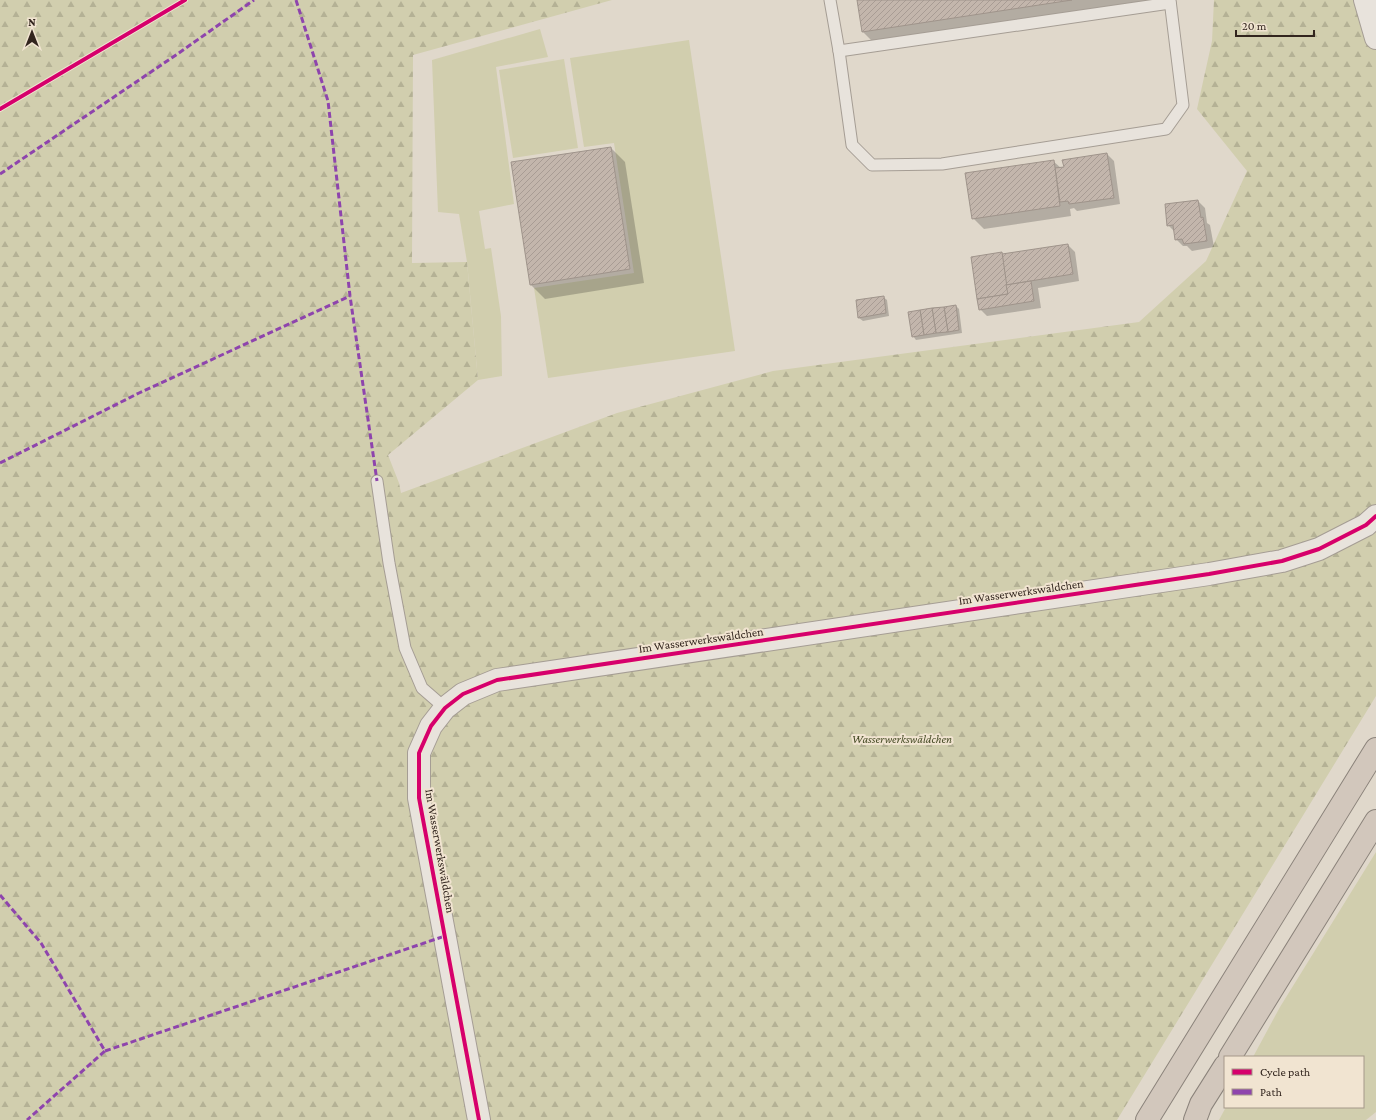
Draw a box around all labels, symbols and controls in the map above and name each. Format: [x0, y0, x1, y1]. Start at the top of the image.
north arrow [12, 12, 52, 52]
scale bar [1236, 12, 1314, 38]
text: N [28, 16, 36, 28]
text: 20 m [1242, 19, 1267, 33]
street label: Im Wasserwerkswäldchen [958, 576, 1085, 608]
street label: Im Wasserwerkswäldchen [638, 624, 765, 656]
park label: Wasserwerkswäldchen [852, 732, 952, 746]
street label: Im Wasserwerkswäldchen [422, 788, 458, 915]
legend [1224, 1056, 1364, 1108]
text: Cycle path [1260, 1065, 1311, 1079]
text: Path [1260, 1085, 1282, 1099]

